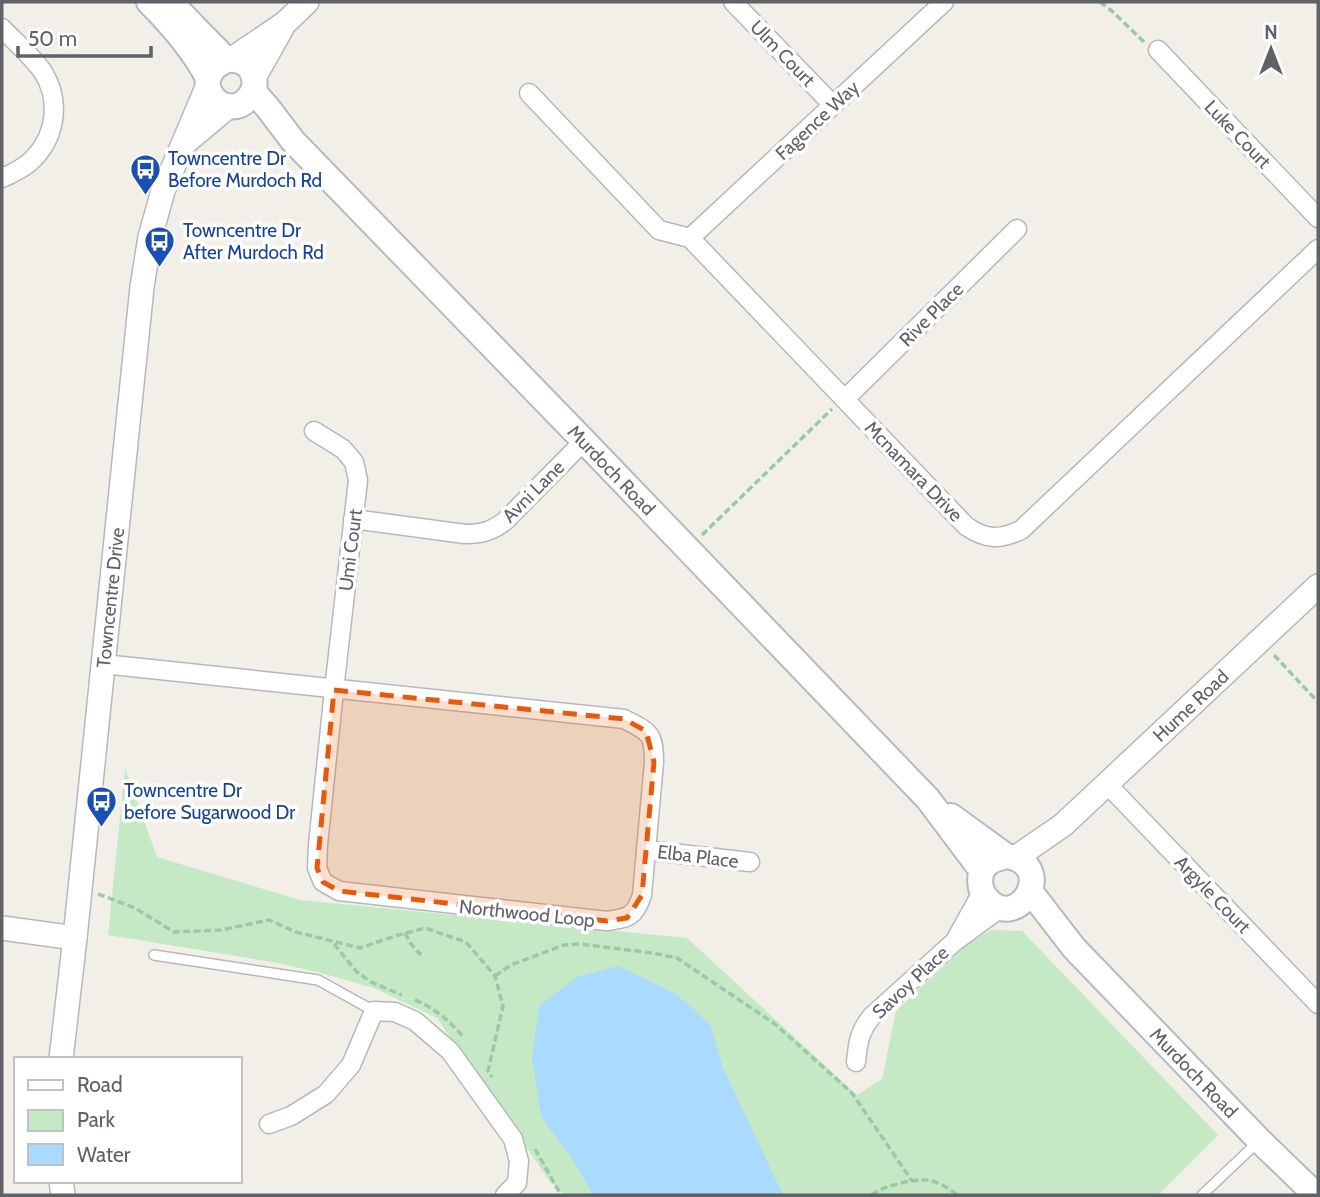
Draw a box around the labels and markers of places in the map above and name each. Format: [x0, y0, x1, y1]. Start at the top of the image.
place label: Towncentre Dr Before Murdoch Rd [168, 147, 322, 192]
bus stop icon: Towncentre Dr Before Murdoch Rd [128, 152, 162, 196]
place label: Towncentre Dr After Murdoch Rd [183, 219, 324, 264]
bus stop icon: Towncentre Dr After Murdoch Rd [143, 224, 177, 268]
place label: Towncentre Dr before Sugarwood Dr [124, 779, 295, 824]
bus stop icon: Towncentre Dr before Sugarwood Dr [84, 784, 118, 828]

